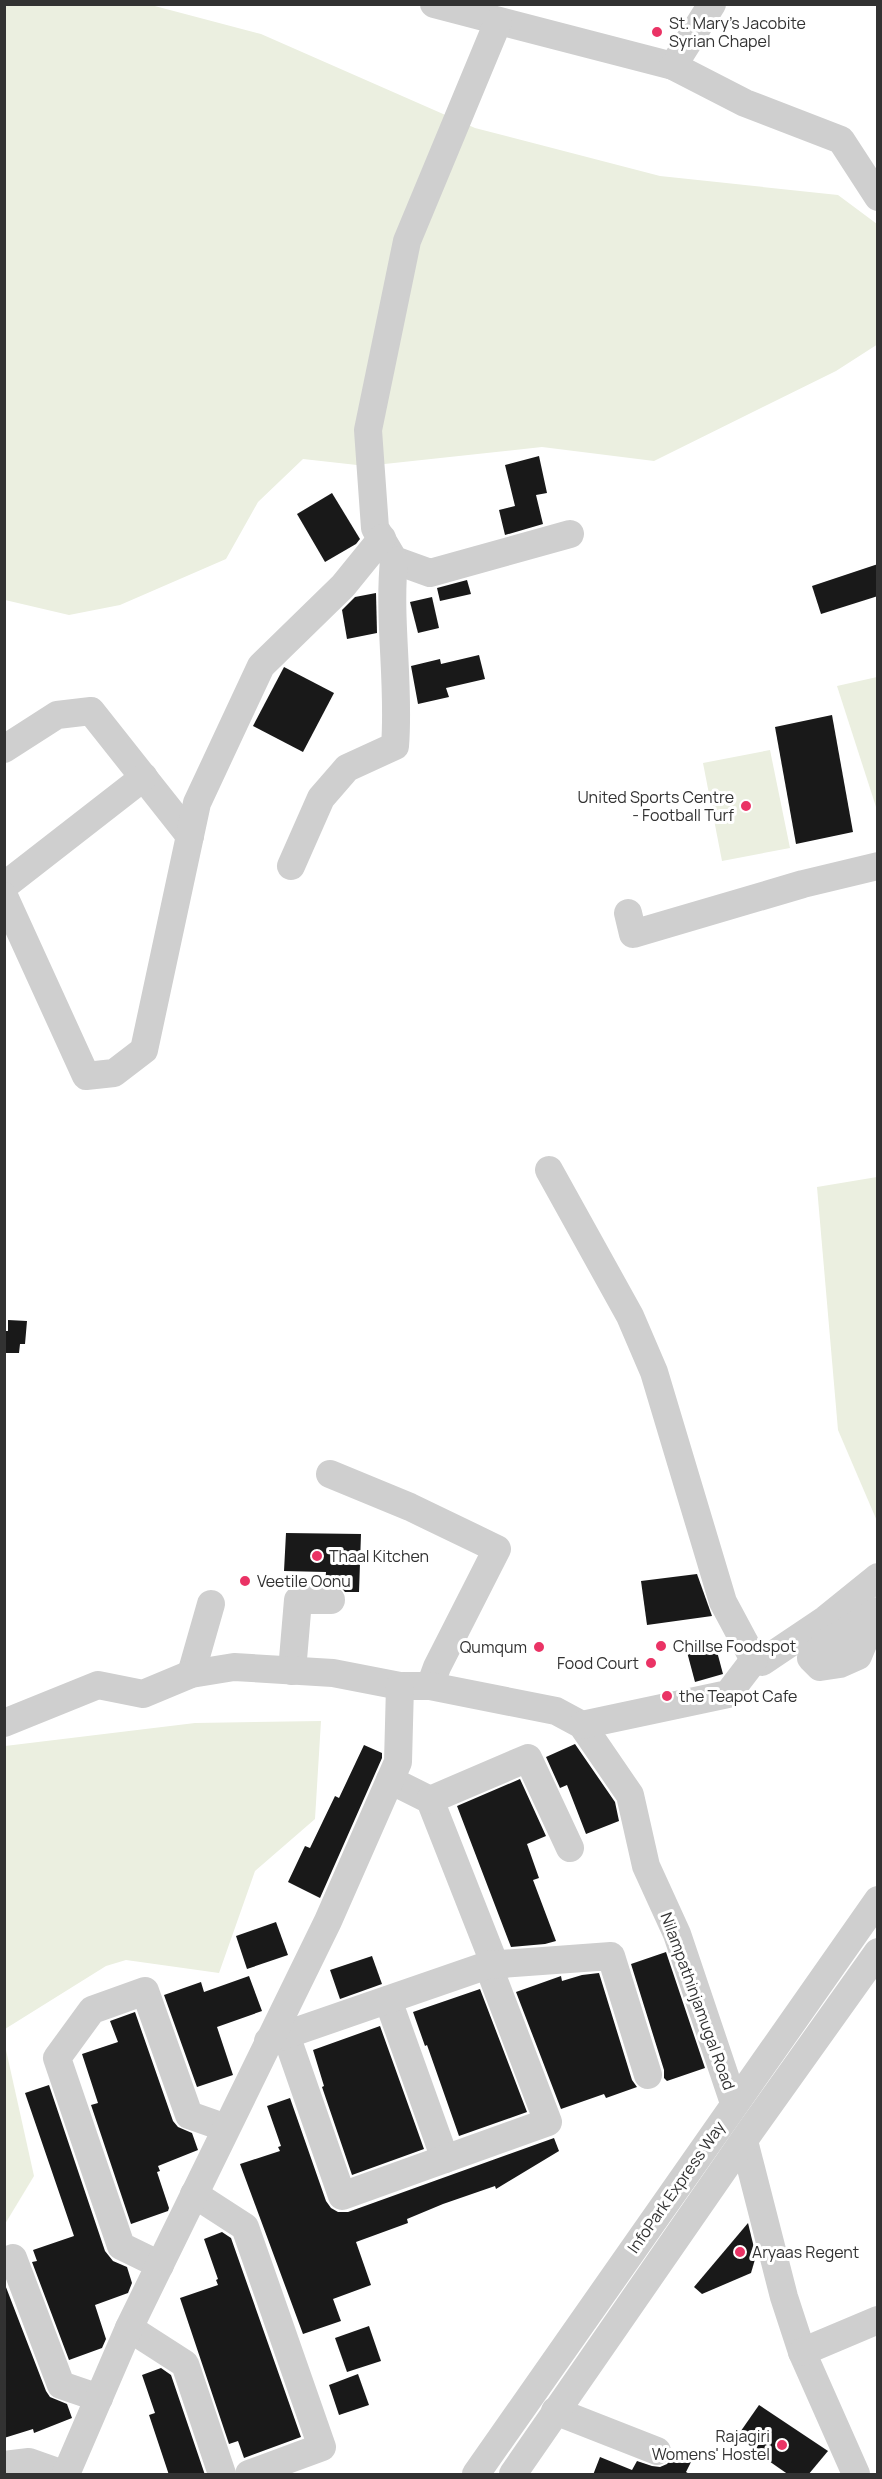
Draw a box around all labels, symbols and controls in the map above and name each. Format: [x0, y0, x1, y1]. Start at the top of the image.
place label: St. Mary's Jacobite Syrian Chapel [669, 12, 806, 52]
marker: St. Mary's Jacobite Syrian Chapel [650, 25, 664, 39]
place label: United Sports Centre - Football Turf [577, 786, 734, 826]
marker: United Sports Centre - Football Turf [739, 799, 753, 813]
place label: Thaal Kitchen [329, 1545, 429, 1567]
marker: Thaal Kitchen [310, 1549, 324, 1563]
place label: Veetile Oonu [257, 1570, 351, 1592]
marker: Veetile Oonu [238, 1574, 252, 1588]
place label: Chillse Foodspot [673, 1635, 796, 1657]
place label: Qumqum [460, 1636, 527, 1658]
marker: Chillse Foodspot [654, 1639, 668, 1653]
marker: Qumqum [532, 1640, 546, 1654]
place label: Food Court [557, 1652, 639, 1674]
marker: Food Court [644, 1656, 658, 1670]
place label: the Teapot Cafe [679, 1685, 797, 1707]
marker: the Teapot Cafe [660, 1689, 674, 1703]
street label: Nilampathinjamugal Road [656, 1909, 740, 2093]
street label: InfoPark Express Way [622, 2116, 730, 2257]
place label: Aryaas Regent [752, 2241, 859, 2263]
marker: Aryaas Regent [733, 2245, 747, 2259]
place label: Rajagiri Womens' Hostel [652, 2425, 770, 2465]
marker: Rajagiri Womens' Hostel [775, 2438, 789, 2452]

